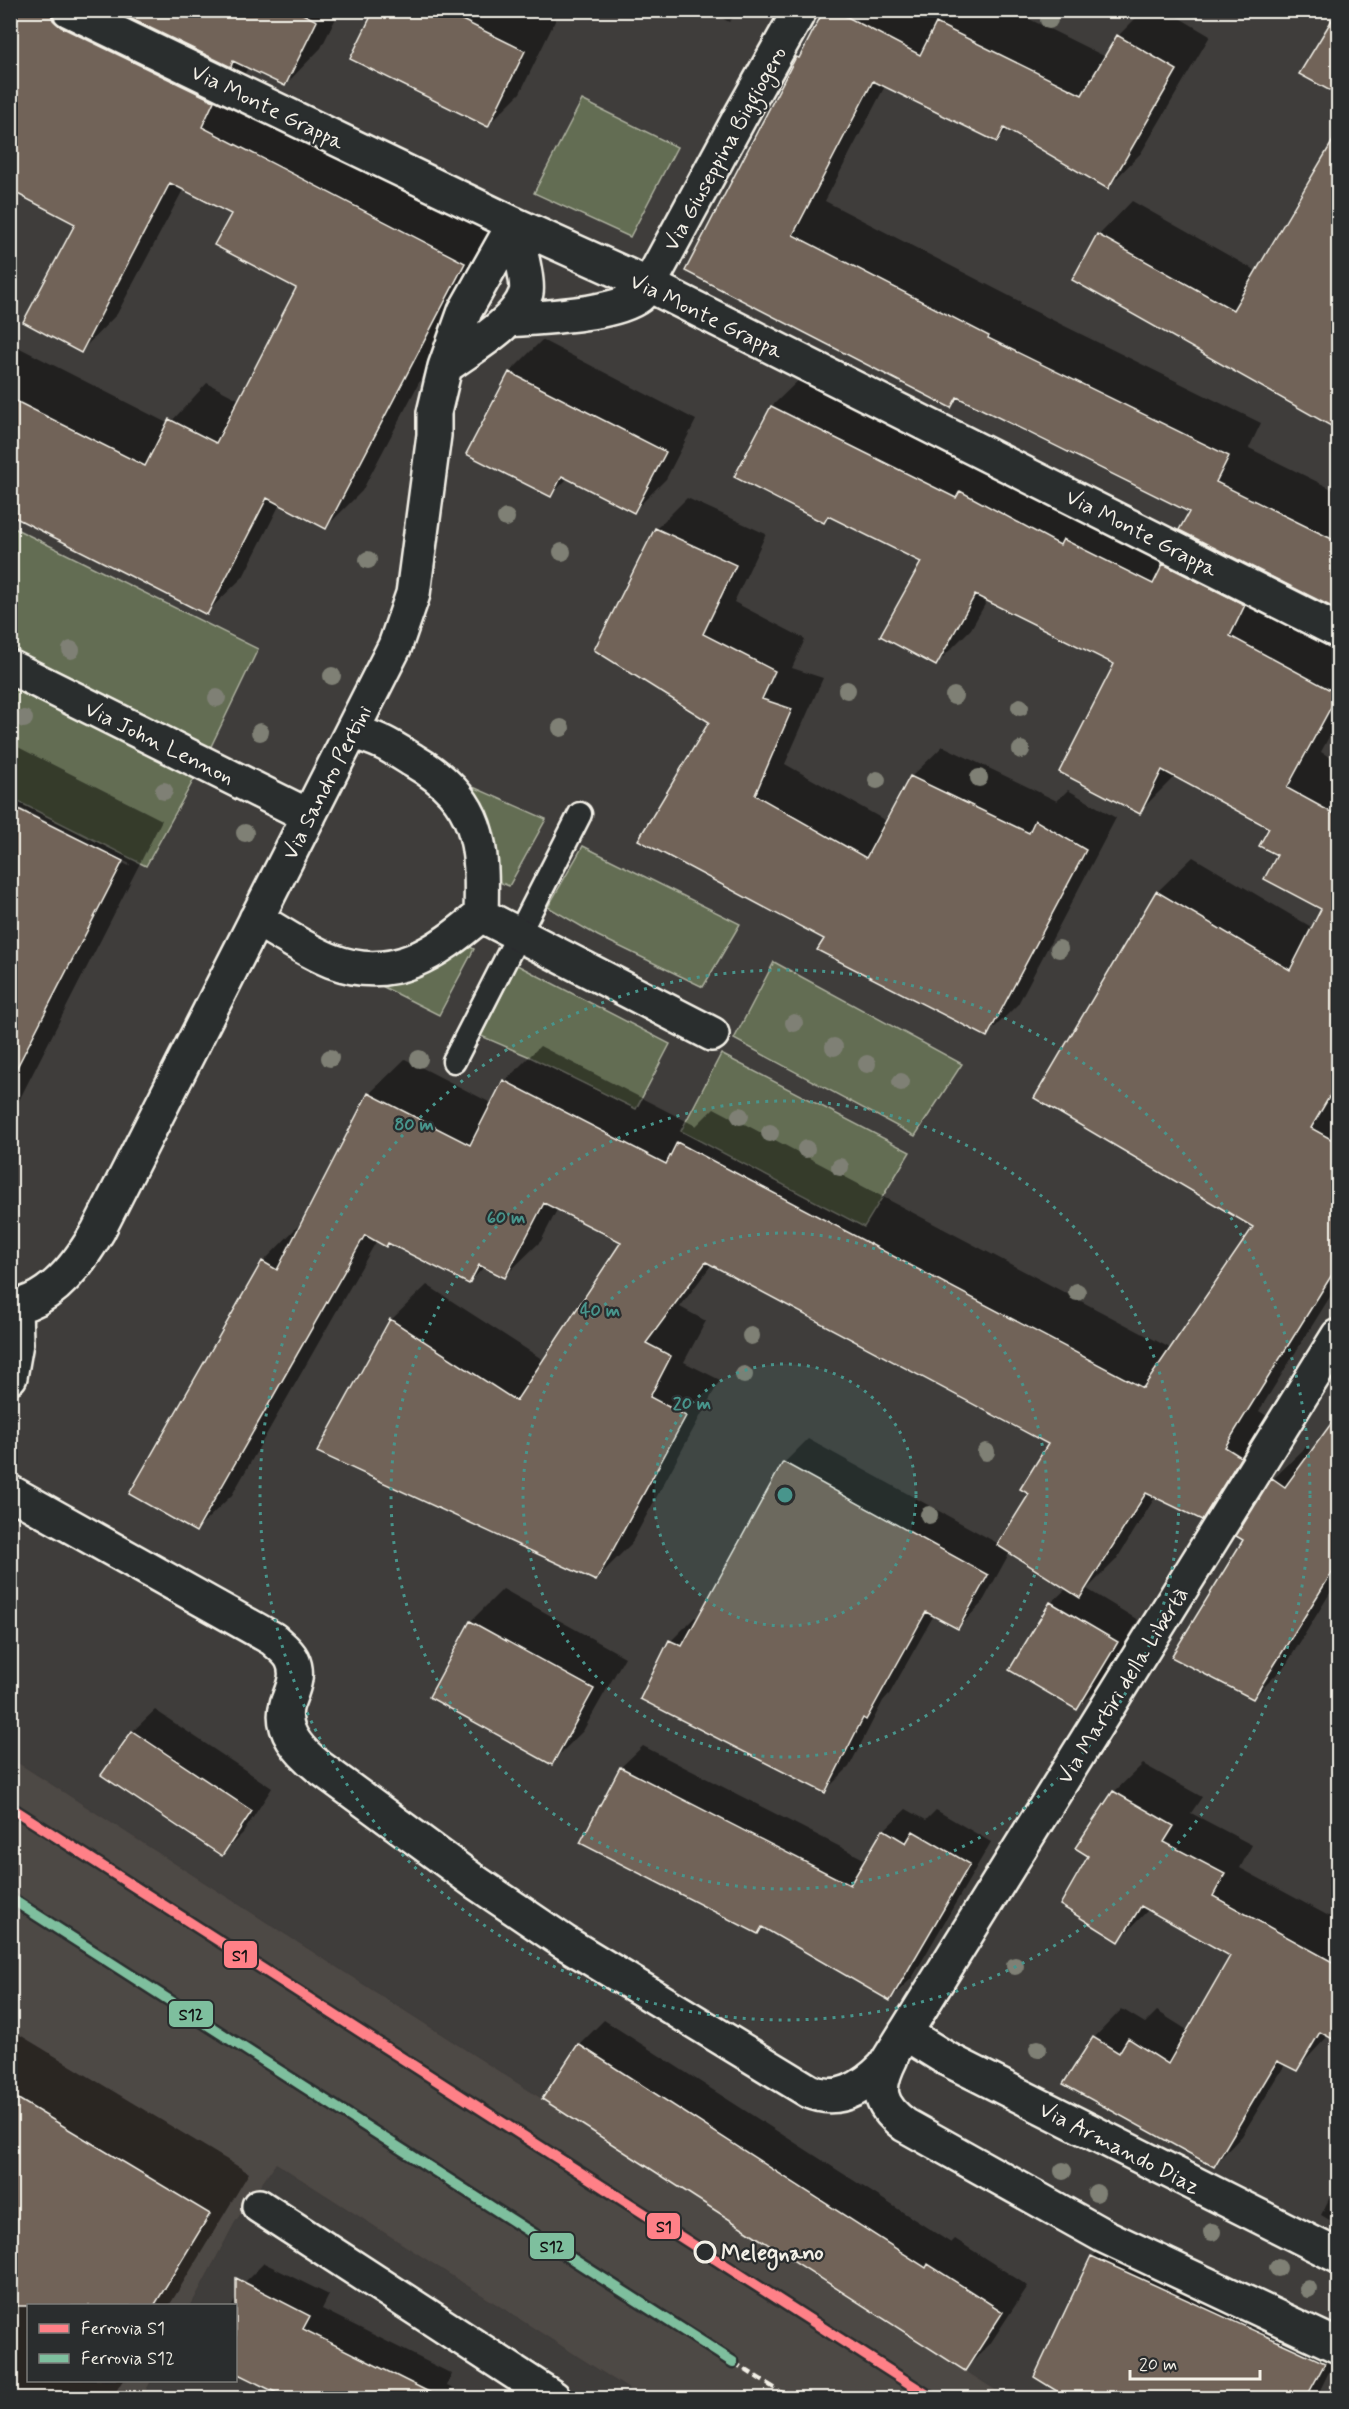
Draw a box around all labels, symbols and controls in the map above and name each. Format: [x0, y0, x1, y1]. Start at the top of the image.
street label: Via Giuseppina Biggiogero [658, 42, 796, 258]
street label: Via Monte Grappa [186, 59, 349, 157]
street label: Via Monte Grappa [625, 268, 788, 366]
street label: Via Monte Grappa [1060, 483, 1222, 584]
street label: Via John Lennon [80, 695, 239, 792]
street label: Via Sandro Pertini [277, 701, 379, 865]
text: 80 m [394, 1113, 434, 1137]
text: 60 m [487, 1206, 525, 1230]
text: 40 m [580, 1299, 620, 1323]
text: 20 m [673, 1392, 711, 1416]
centre of rings [775, 1485, 795, 1505]
street label: Via Martiri della Libertà [1052, 1582, 1196, 1790]
line badge: S1 [223, 1940, 258, 1969]
text: S1 [232, 1946, 248, 1967]
line badge: S12 [168, 2000, 214, 2028]
text: S12 [179, 2005, 203, 2026]
street label: Via Armando Diaz [1034, 2096, 1204, 2201]
line badge: S1 [646, 2212, 681, 2240]
text: S1 [656, 2217, 672, 2238]
line badge: S12 [529, 2232, 575, 2260]
text: S12 [540, 2237, 564, 2258]
place label: Melegnano [721, 2240, 824, 2271]
marker: Melegnano [694, 2241, 716, 2263]
legend [27, 2304, 237, 2382]
text: Ferrovia S1 [81, 2317, 165, 2341]
scale bar [1130, 2343, 1260, 2381]
text: Ferrovia S12 [81, 2347, 175, 2371]
text: 20 m [1139, 2353, 1177, 2377]

